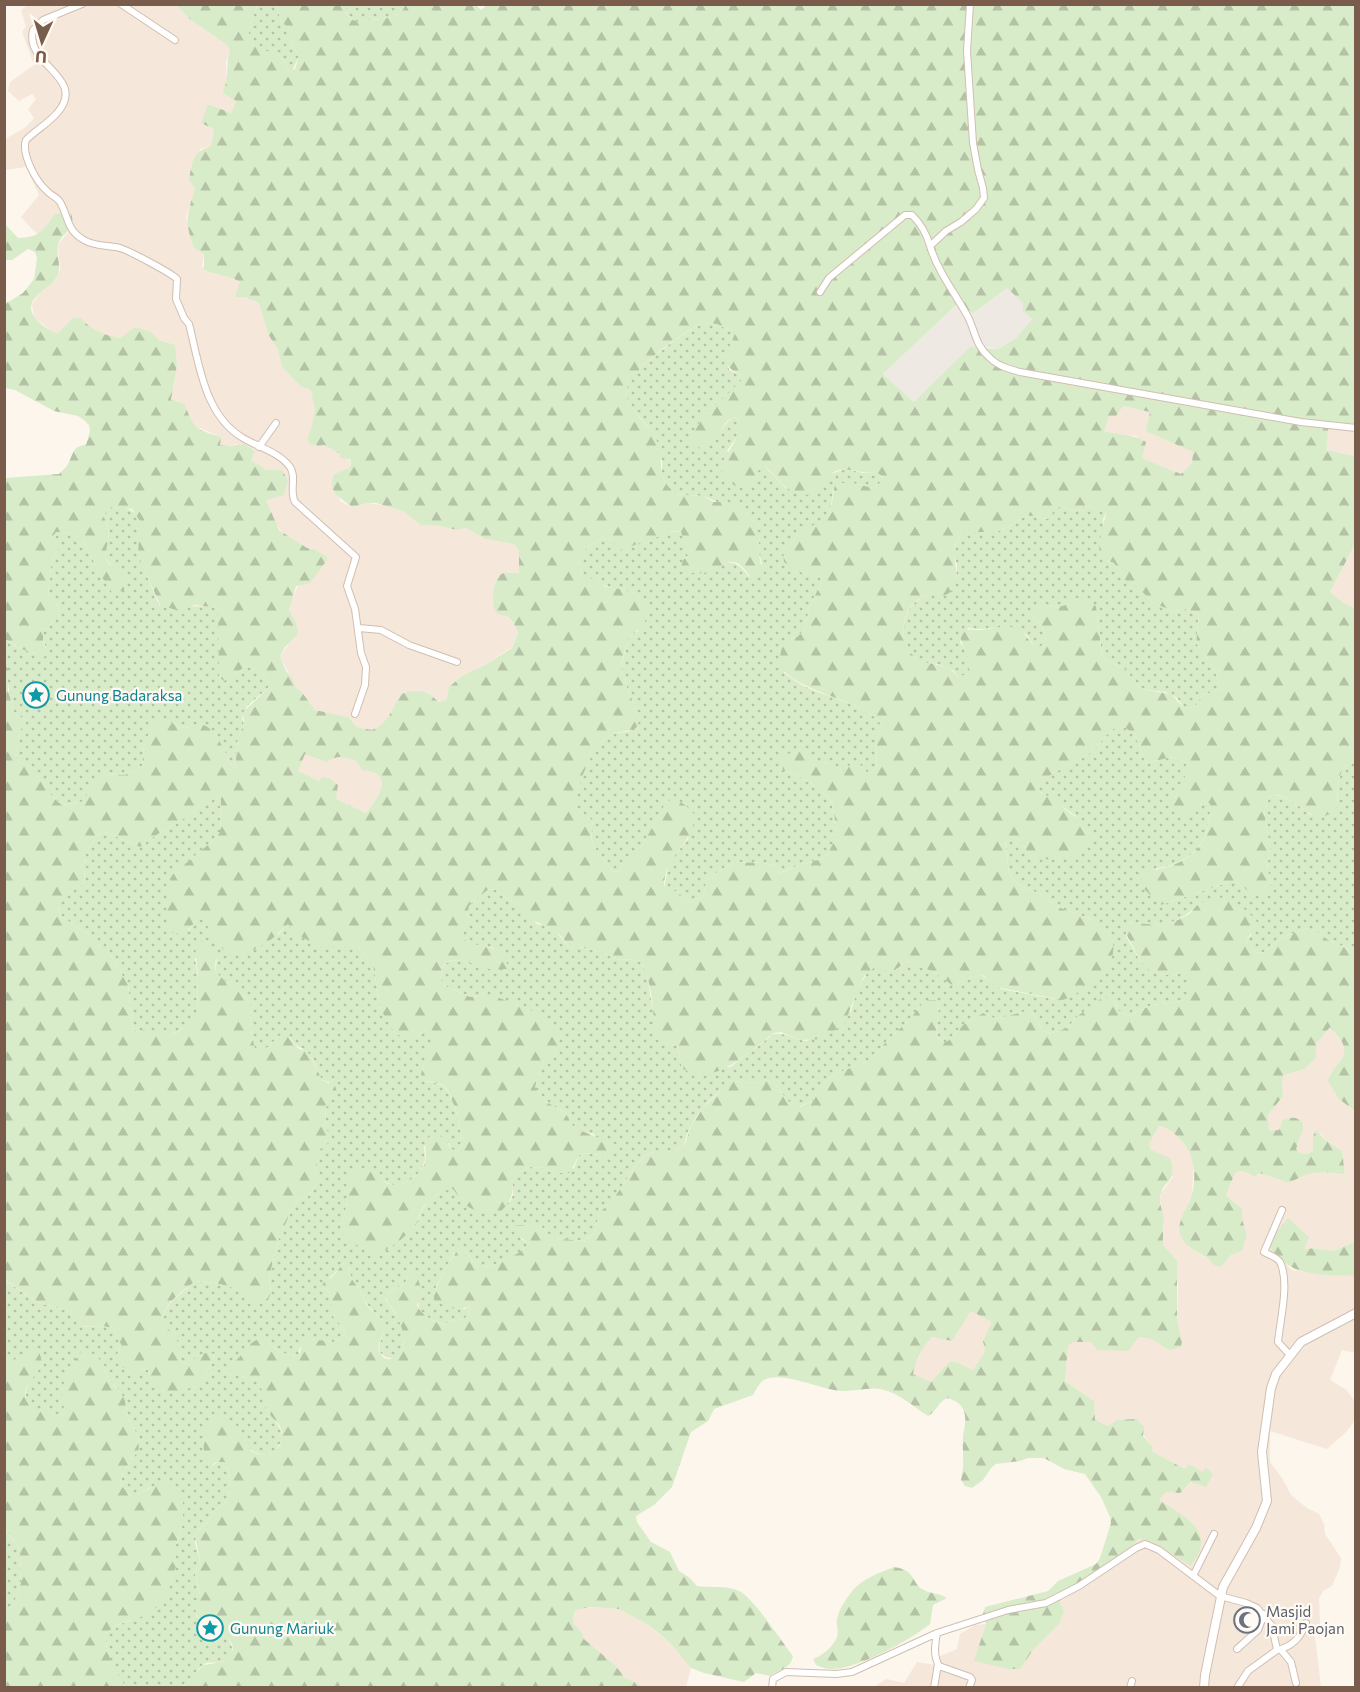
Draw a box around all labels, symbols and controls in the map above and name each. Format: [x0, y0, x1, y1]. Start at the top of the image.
north arrow [12, 12, 72, 72]
text: U [34, 48, 47, 67]
place icon: Gunung Badaraksa [21, 680, 51, 710]
place label: Gunung Badaraksa [56, 686, 182, 704]
place label: Masjid Jami Paojan [1266, 1602, 1345, 1637]
mosque icon: Masjid Jami Paojan [1232, 1605, 1262, 1635]
place icon: Gunung Mariuk [195, 1613, 225, 1643]
place label: Gunung Mariuk [230, 1619, 334, 1637]

